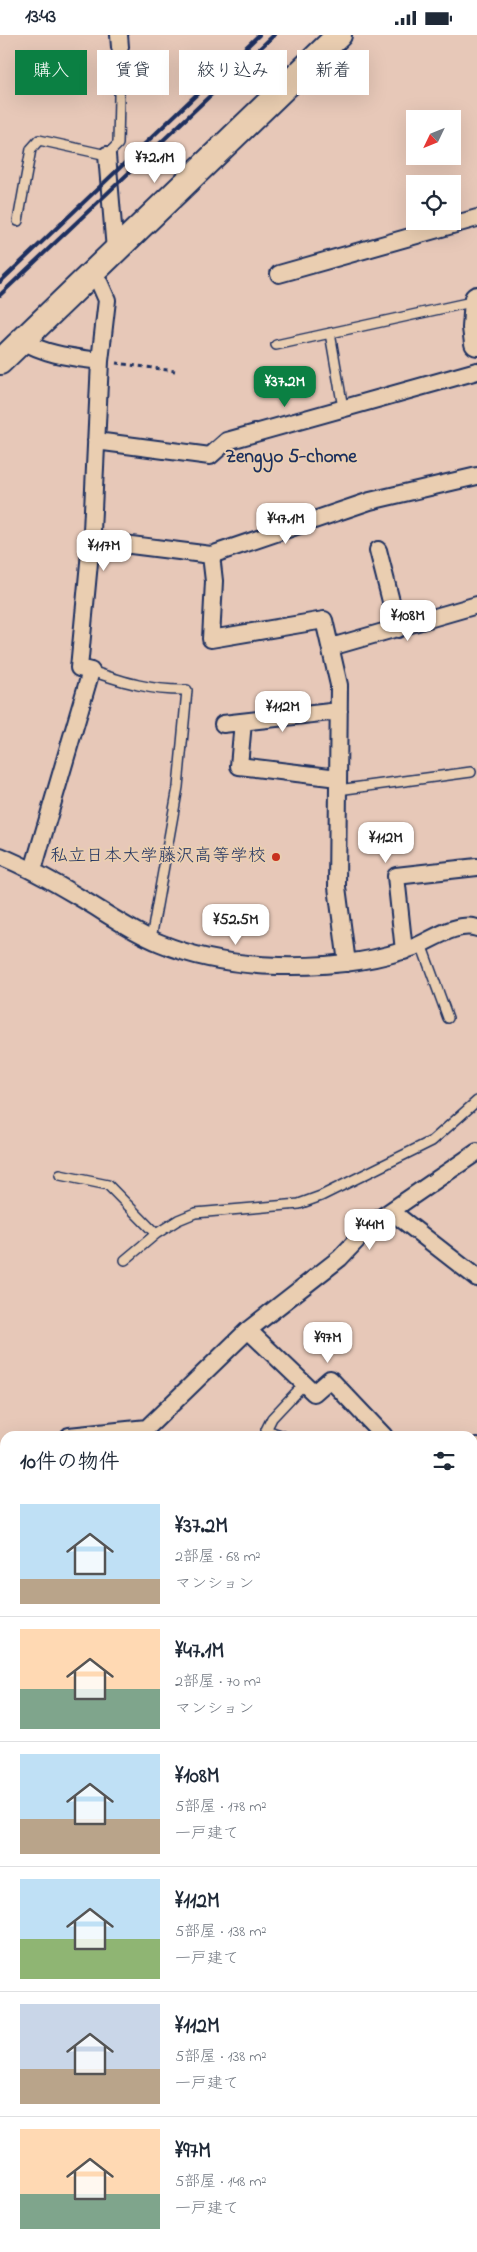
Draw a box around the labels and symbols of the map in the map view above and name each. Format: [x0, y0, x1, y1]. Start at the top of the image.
north arrow [406, 110, 461, 165]
pin: ¥72.1M [114, 141, 196, 184]
pin: ¥37.2M [244, 365, 326, 408]
district label: Zengyo 5-chome [225, 444, 357, 473]
pin: ¥47.1M [245, 503, 327, 545]
pin: ¥117M [69, 529, 139, 572]
pin: ¥108M [373, 599, 443, 642]
pin: ¥112M [248, 691, 318, 733]
pin: ¥112M [351, 821, 421, 864]
place label: 私立日本大学藤沢高等学校 [50, 844, 266, 870]
marker: 私立日本大学藤沢高等学校 [270, 851, 282, 863]
pin: ¥52.5M [195, 903, 277, 946]
pin: ¥44M [340, 1209, 400, 1251]
pin: ¥97M [298, 1321, 358, 1364]

